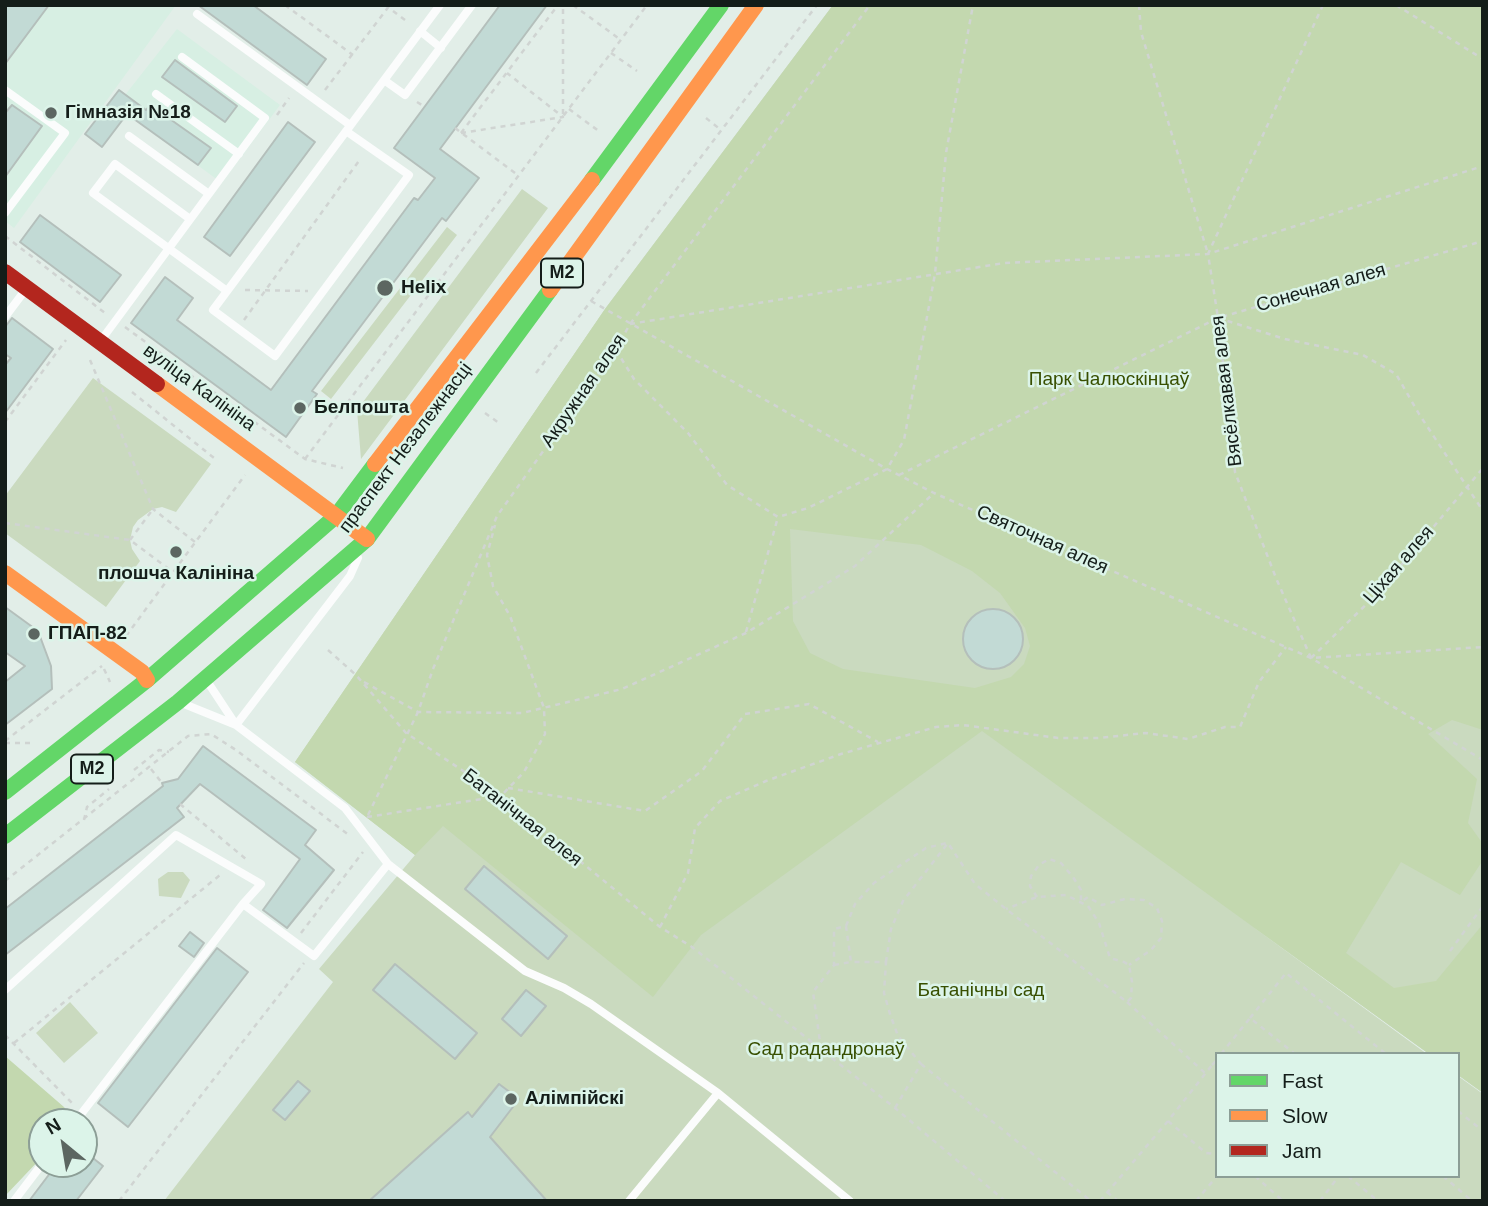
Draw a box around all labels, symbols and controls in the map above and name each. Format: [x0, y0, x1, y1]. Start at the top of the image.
place label: Гімназія №18 [65, 102, 191, 124]
marker: Гімназія №18 [43, 105, 59, 121]
road number: М2 [541, 258, 583, 288]
street label: Сонечная алея [1254, 259, 1388, 317]
place label: Helix [401, 277, 446, 299]
marker: Helix [375, 278, 395, 298]
street label: Вясёлкавая алея [1206, 314, 1248, 468]
street label: Акружная алея [537, 330, 631, 452]
street label: вуліца Калініна [138, 340, 260, 436]
street label: праспект Незалежнасці [335, 358, 477, 538]
park label: Парк Чалюскінцаў [1029, 369, 1189, 391]
place label: Белпошта [314, 397, 409, 419]
marker: Белпошта [292, 400, 308, 416]
street label: Святочная алея [973, 501, 1111, 579]
street label: Ціхая алея [1359, 521, 1439, 609]
marker: плошча Калініна [168, 544, 184, 560]
place label: плошча Калініна [98, 563, 254, 585]
place label: ГПАП-82 [48, 623, 127, 645]
marker: ГПАП-82 [26, 626, 42, 642]
road number: М2 [71, 754, 113, 784]
street label: Батанічная алея [458, 764, 586, 872]
park label: Батанічны сад [918, 980, 1044, 1002]
park label: Сад радандронаў [748, 1039, 904, 1061]
legend [1215, 1052, 1460, 1178]
text: Fast [1282, 1069, 1323, 1092]
place label: Алімпійскі [525, 1088, 624, 1110]
marker: Алімпійскі [503, 1091, 519, 1107]
text: Slow [1282, 1104, 1328, 1127]
north arrow [28, 1108, 98, 1178]
text: N [42, 1114, 64, 1139]
text: Jam [1282, 1139, 1322, 1162]

